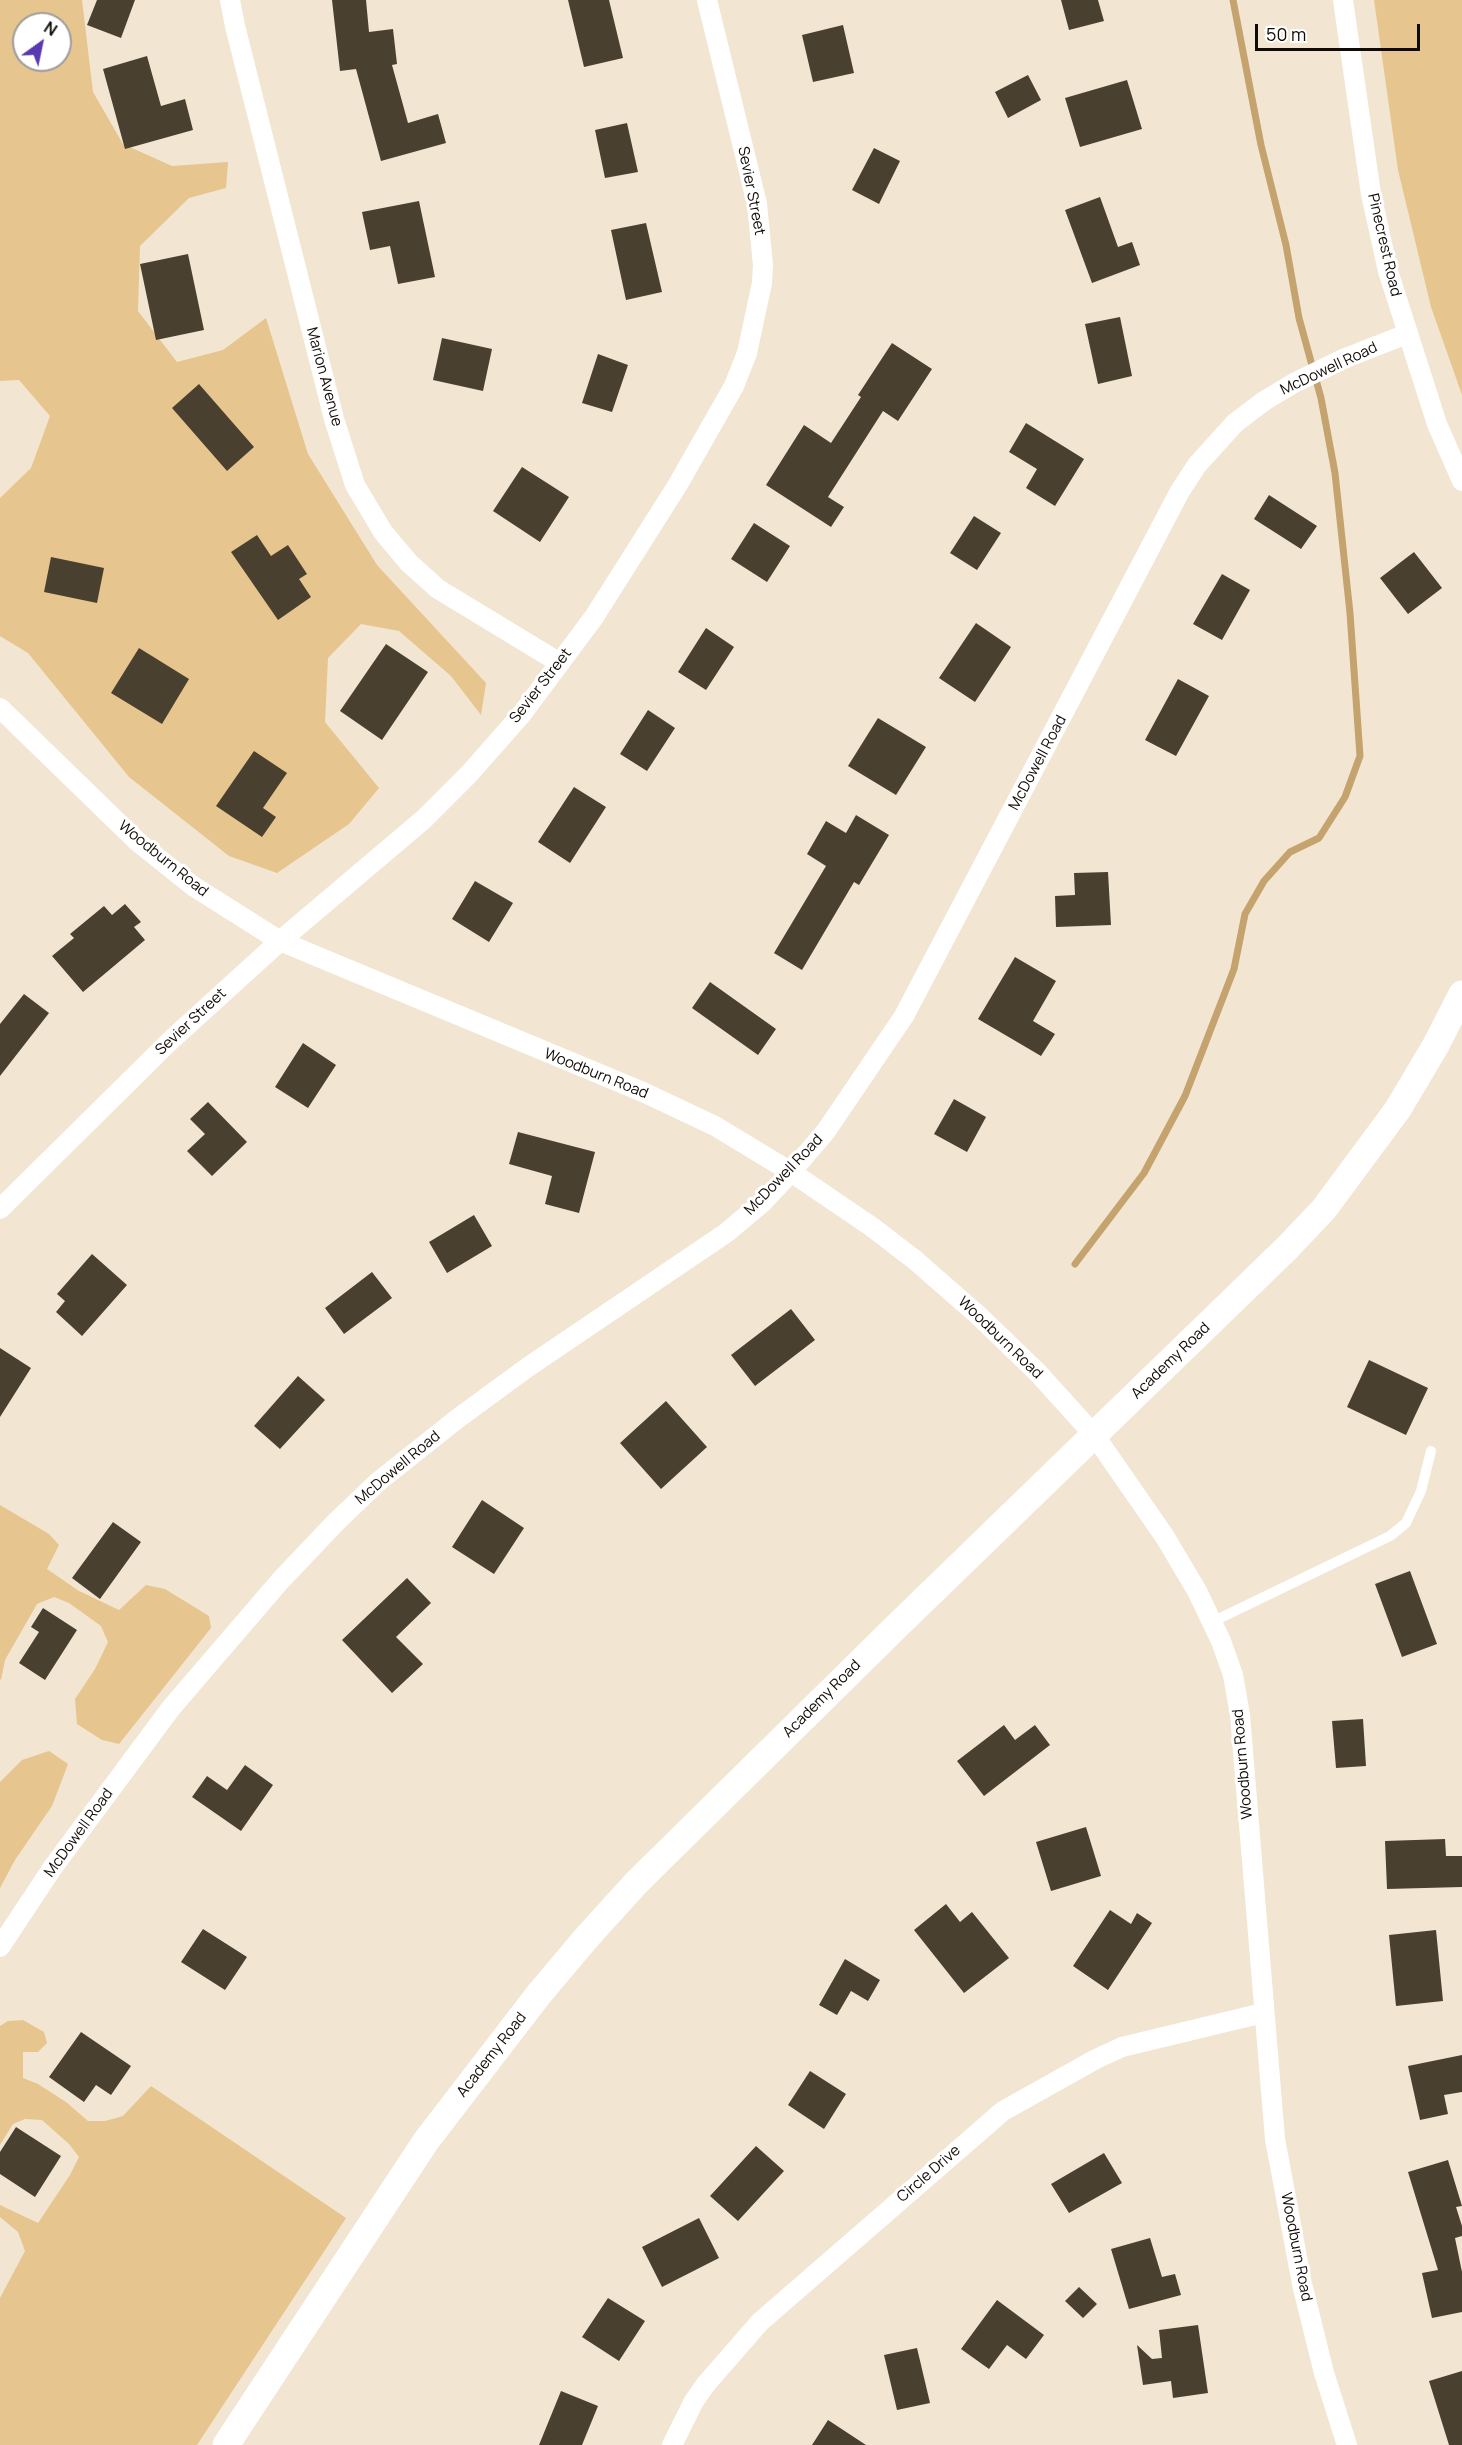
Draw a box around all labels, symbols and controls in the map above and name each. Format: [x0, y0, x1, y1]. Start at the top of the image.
north arrow [12, 12, 72, 72]
scale bar [1258, 12, 1423, 50]
text: N [40, 16, 62, 41]
text: 50 m [1266, 22, 1306, 46]
street label: Sevier Street [734, 145, 768, 237]
street label: Pinecrest Road [1363, 192, 1405, 298]
street label: Marion Avenue [302, 325, 346, 429]
street label: McDowell Road [1278, 339, 1380, 399]
street label: Sevier Street [506, 645, 576, 727]
street label: McDowell Road [1005, 712, 1071, 814]
street label: Woodburn Road [114, 817, 212, 901]
street label: Sevier Street [152, 985, 230, 1059]
street label: Woodburn Road [541, 1045, 651, 1103]
street label: McDowell Road [741, 1131, 827, 1219]
street label: Woodburn Road [954, 1293, 1046, 1383]
street label: Academy Road [1128, 1319, 1214, 1403]
street label: McDowell Road [352, 1427, 444, 1509]
street label: Academy Road [779, 1656, 865, 1742]
street label: Woodburn Road [1229, 1708, 1257, 1820]
street label: McDowell Road [41, 1785, 117, 1881]
street label: Academy Road [453, 2009, 531, 2101]
street label: Circle Drive [894, 2142, 964, 2206]
street label: Woodburn Road [1277, 2191, 1315, 2303]

